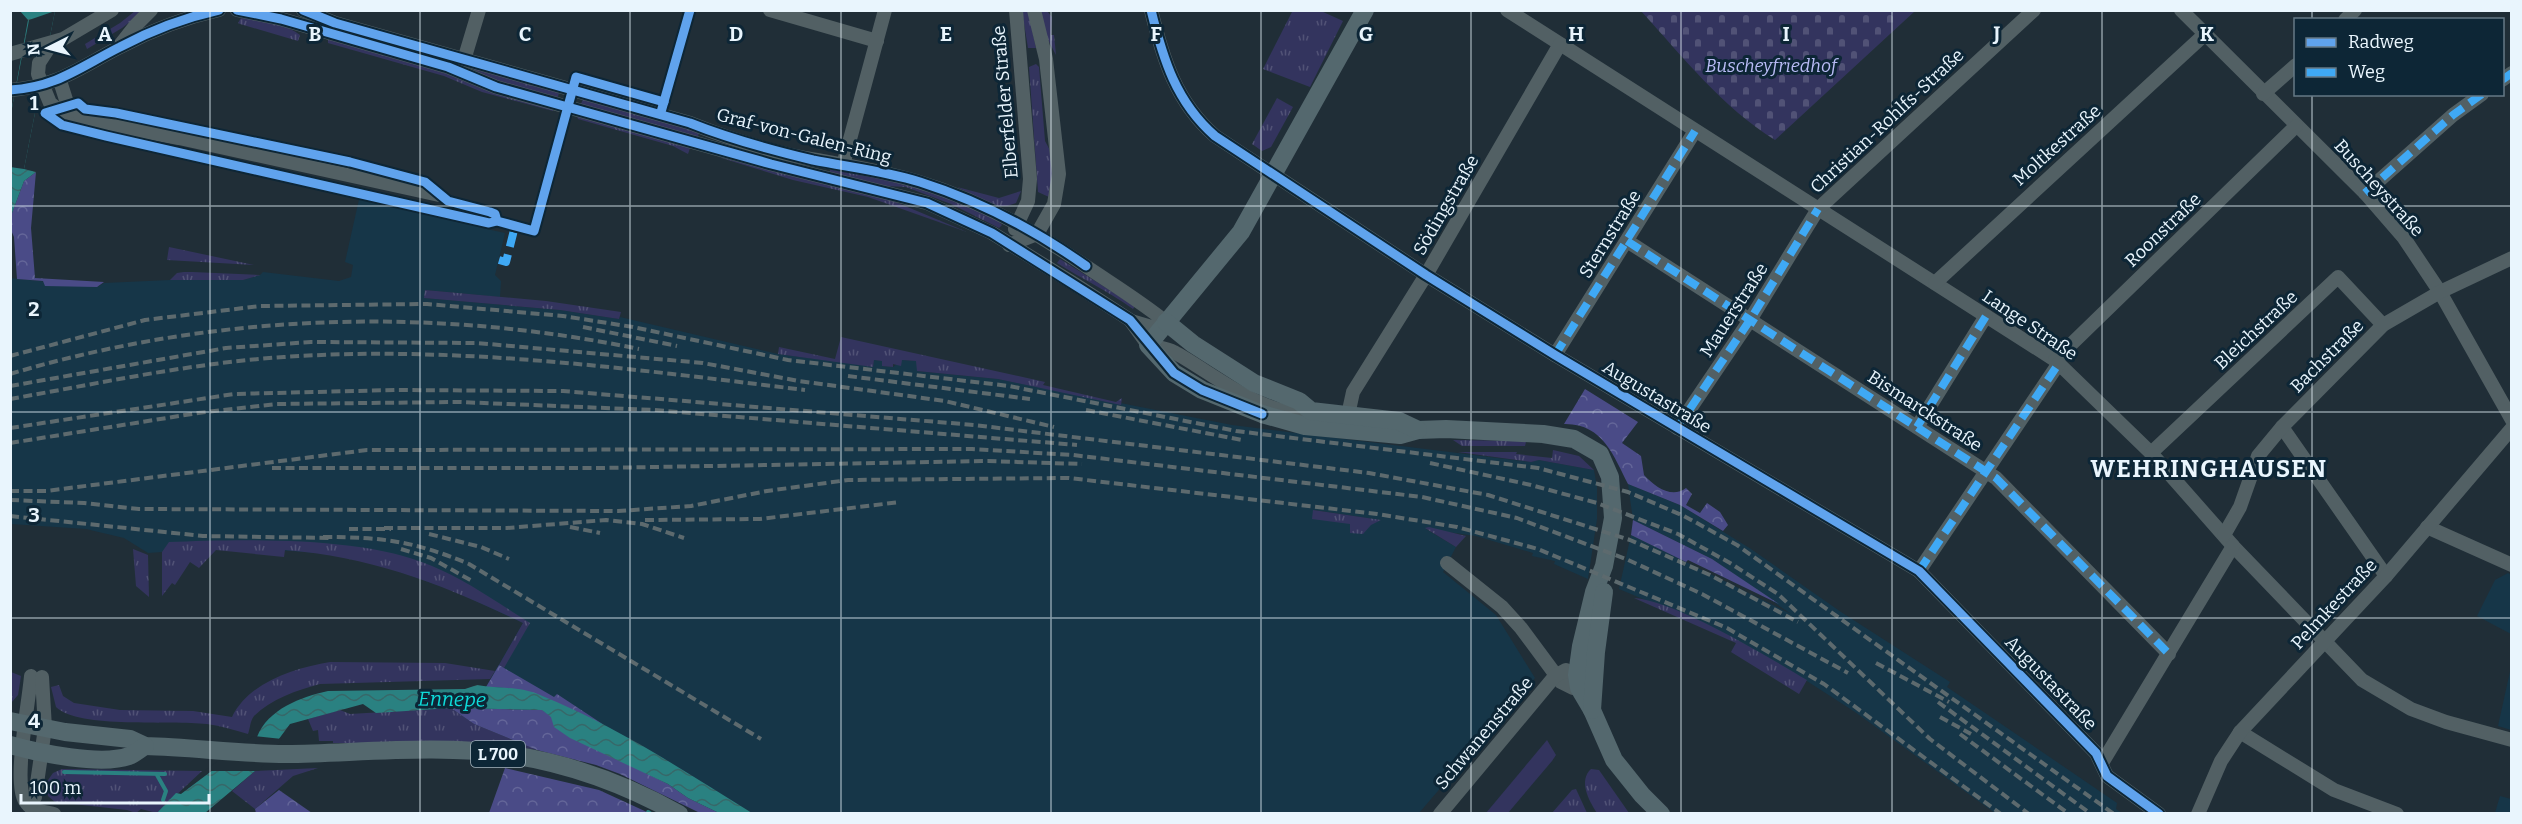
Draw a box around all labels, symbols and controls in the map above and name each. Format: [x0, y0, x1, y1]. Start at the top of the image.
north arrow [18, 18, 78, 78]
legend [2294, 18, 2504, 96]
text: A [98, 22, 113, 46]
text: B [309, 22, 322, 46]
text: C [519, 22, 531, 46]
text: D [729, 22, 743, 46]
text: E [940, 22, 952, 46]
text: F [1150, 22, 1162, 46]
text: G [1359, 22, 1373, 46]
text: H [1568, 22, 1584, 46]
text: I [1782, 22, 1790, 46]
text: J [1993, 22, 2001, 46]
text: K [2200, 22, 2215, 46]
street label: Elberfelder Straße [987, 25, 1023, 179]
text: Radweg [2348, 31, 2414, 53]
text: N [23, 42, 44, 57]
street label: Christian-Rohlfs-Straße [1806, 44, 1968, 198]
park label: Buscheyfriedhof [1705, 55, 1840, 77]
text: Weg [2348, 61, 2385, 83]
text: 1 [30, 91, 39, 115]
street label: Moltkestraße [2008, 100, 2106, 190]
street label: Graf-von-Galen-Ring [714, 104, 894, 168]
street label: Buscheystraße [2330, 135, 2428, 241]
street label: Södingstraße [1408, 151, 1484, 259]
street label: Sternstraße [1574, 186, 1646, 282]
street label: Roonstraße [2120, 188, 2206, 272]
street label: Mauerstraße [1695, 259, 1773, 361]
street label: Lange Straße [1978, 285, 2082, 365]
street label: Bleichstraße [2210, 286, 2302, 374]
text: 2 [28, 297, 40, 321]
street label: Bachstraße [2286, 315, 2368, 397]
street label: Augustastraße [1599, 356, 1715, 438]
street label: Bismarckstraße [1864, 366, 1986, 456]
district label: WEHRINGHAUSEN [2090, 455, 2328, 483]
text: 3 [28, 503, 40, 527]
street label: Pelmkestraße [2286, 554, 2382, 654]
street label: Augustastraße [2000, 631, 2102, 735]
street label: Schwanenstraße [1430, 672, 1538, 794]
water label: Ennepe [418, 686, 486, 712]
text: 4 [28, 709, 40, 733]
road number: L 700 [471, 741, 525, 767]
scale bar [21, 767, 208, 805]
text: 100 m [30, 777, 81, 799]

